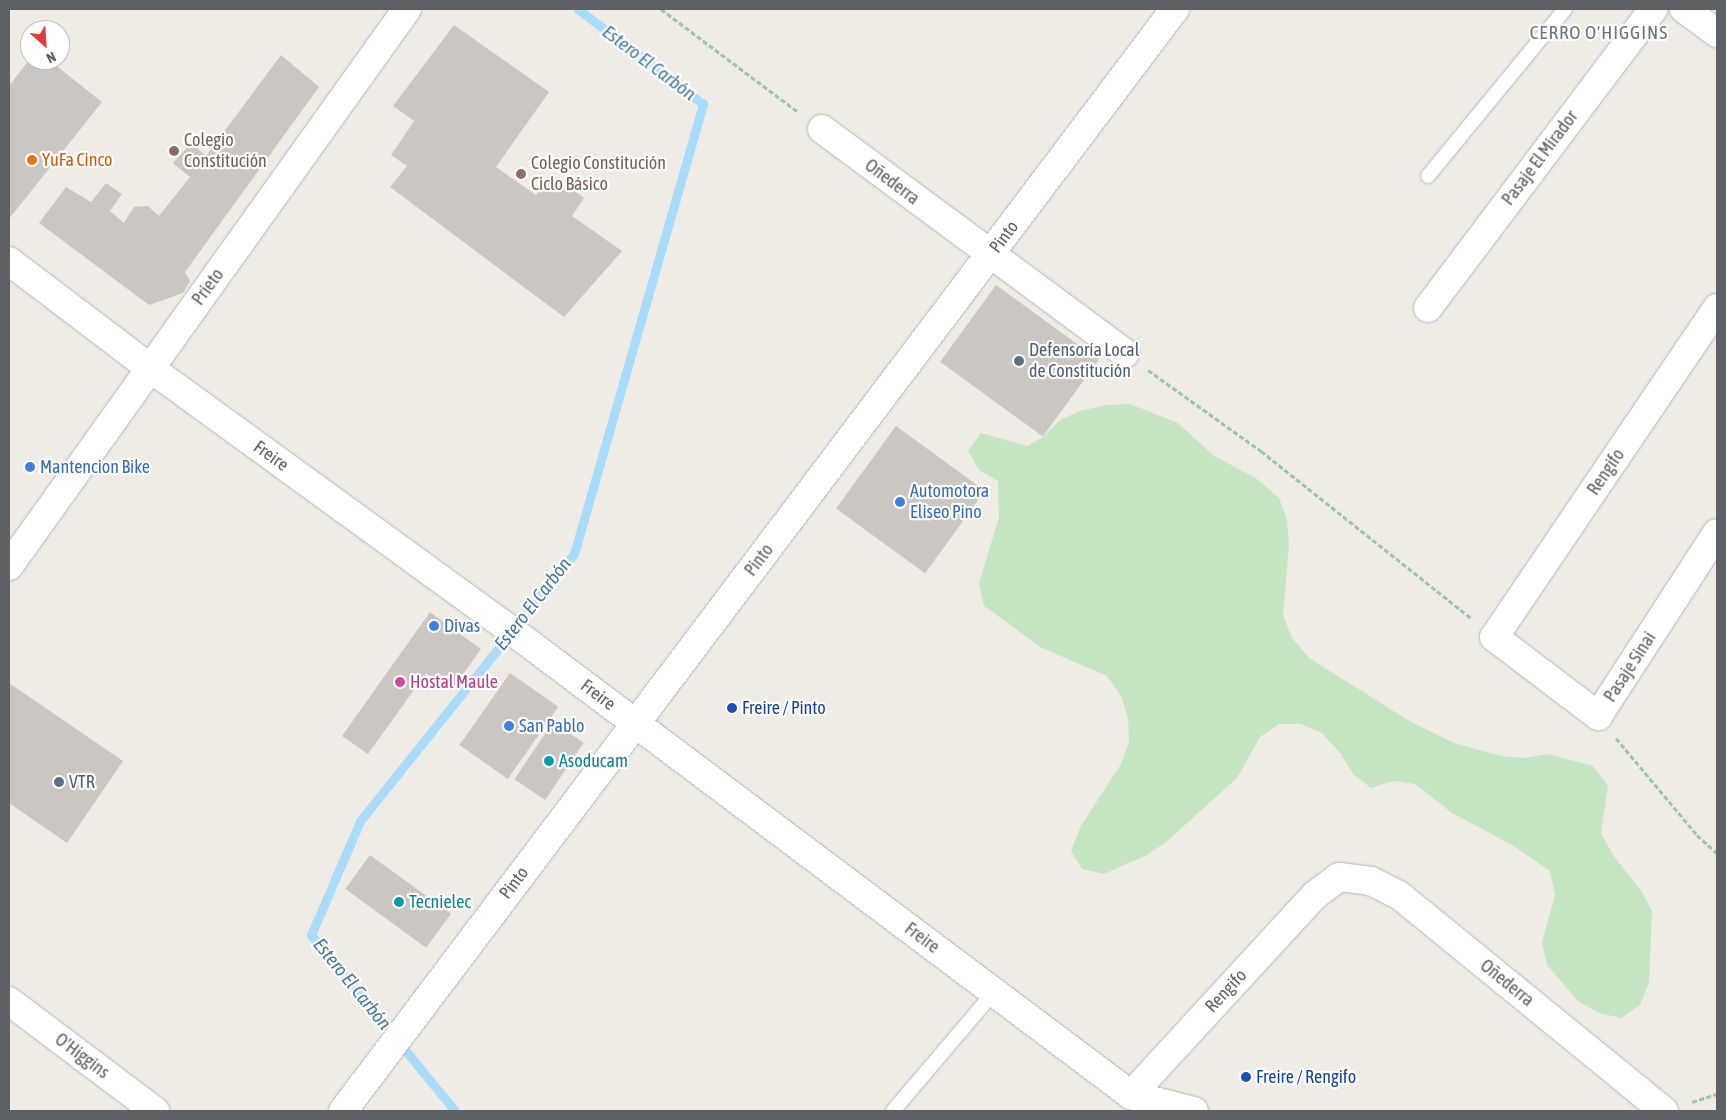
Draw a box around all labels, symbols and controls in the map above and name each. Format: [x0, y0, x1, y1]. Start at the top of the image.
north arrow [20, 20, 70, 70]
water label: Estero El Carbón [598, 20, 700, 106]
district label: CERRO O'HIGGINS [1528, 22, 1670, 44]
text: N [44, 49, 58, 67]
street label: Pasaje El Mirador [1497, 106, 1583, 210]
place label: Colegio Constitución [184, 130, 267, 172]
marker: Colegio Constitución [168, 145, 180, 157]
place label: YuFa Cinco [42, 149, 113, 171]
place label: Colegio Constitución Ciclo Básico [531, 153, 666, 195]
marker: YuFa Cinco [26, 154, 38, 166]
street label: Oñederra [860, 155, 924, 209]
marker: Colegio Constitución Ciclo Básico [515, 168, 527, 180]
street label: Pinto [985, 217, 1023, 257]
street label: Prieto [188, 265, 228, 309]
place label: Defensoría Local de Constitución [1029, 340, 1139, 382]
marker: Defensoría Local de Constitución [1013, 355, 1025, 367]
street label: Freire [249, 436, 293, 476]
street label: Rengifo [1583, 445, 1629, 499]
place label: Mantencion Bike [40, 456, 150, 478]
marker: Mantencion Bike [24, 461, 36, 473]
place label: Automotora Eliseo Pino [910, 481, 989, 524]
marker: Automotora Eliseo Pino [894, 496, 906, 508]
street label: Pinto [740, 540, 778, 580]
water label: Estero El Carbón [490, 553, 576, 655]
place label: Divas [444, 615, 480, 637]
marker: Divas [428, 620, 440, 632]
street label: Pasaje Sinai [1599, 628, 1661, 706]
place label: Hostal Maule [410, 671, 498, 693]
street label: Freire [576, 675, 620, 715]
marker: Hostal Maule [394, 676, 406, 688]
place label: Freire / Pinto [742, 697, 826, 719]
marker: Freire / Pinto [726, 702, 738, 714]
place label: San Pablo [519, 715, 585, 737]
marker: San Pablo [503, 720, 515, 732]
place label: Asoducam [559, 750, 628, 772]
marker: Asoducam [543, 755, 555, 767]
place label: VTR [69, 771, 95, 793]
marker: VTR [53, 776, 65, 788]
street label: Pinto [495, 863, 533, 903]
place label: Tecnielec [409, 891, 471, 913]
marker: Tecnielec [393, 896, 405, 908]
street label: Freire [900, 918, 944, 958]
water label: Estero El Carbón [308, 934, 396, 1034]
street label: Oñederra [1476, 955, 1538, 1011]
street label: Rengifo [1201, 965, 1251, 1017]
street label: O'Higgins [51, 1029, 113, 1083]
place label: Freire / Rengifo [1256, 1066, 1356, 1088]
marker: Freire / Rengifo [1240, 1071, 1252, 1083]

